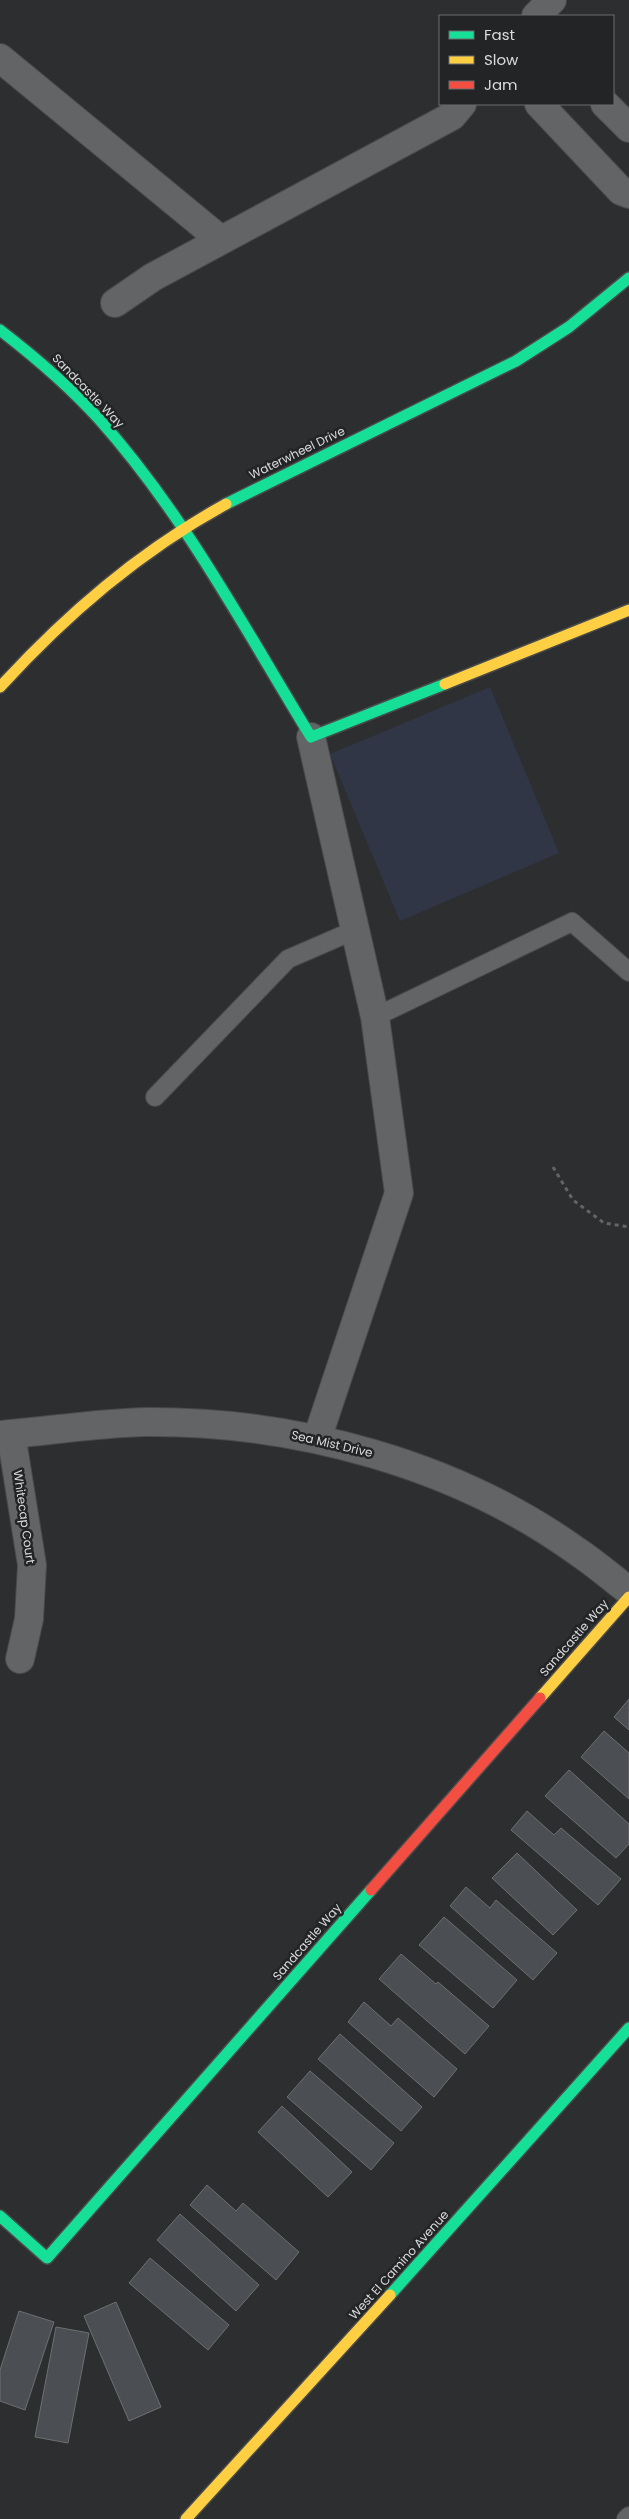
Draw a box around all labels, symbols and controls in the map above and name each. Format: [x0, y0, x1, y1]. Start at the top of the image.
legend [439, 15, 614, 105]
text: Fast [484, 24, 515, 45]
text: Slow [484, 49, 519, 70]
text: Jam [484, 74, 518, 95]
street label: Sandcastle Way [49, 350, 128, 432]
street label: Waterwheel Drive [246, 422, 348, 483]
street label: Sea Mist Drive [290, 1426, 374, 1461]
street label: Whitecap Court [10, 1469, 39, 1565]
street label: Sandcastle Way [535, 1595, 612, 1680]
street label: Sandcastle Way [268, 1899, 345, 1984]
street label: West El Camino Avenue [345, 2206, 452, 2323]

